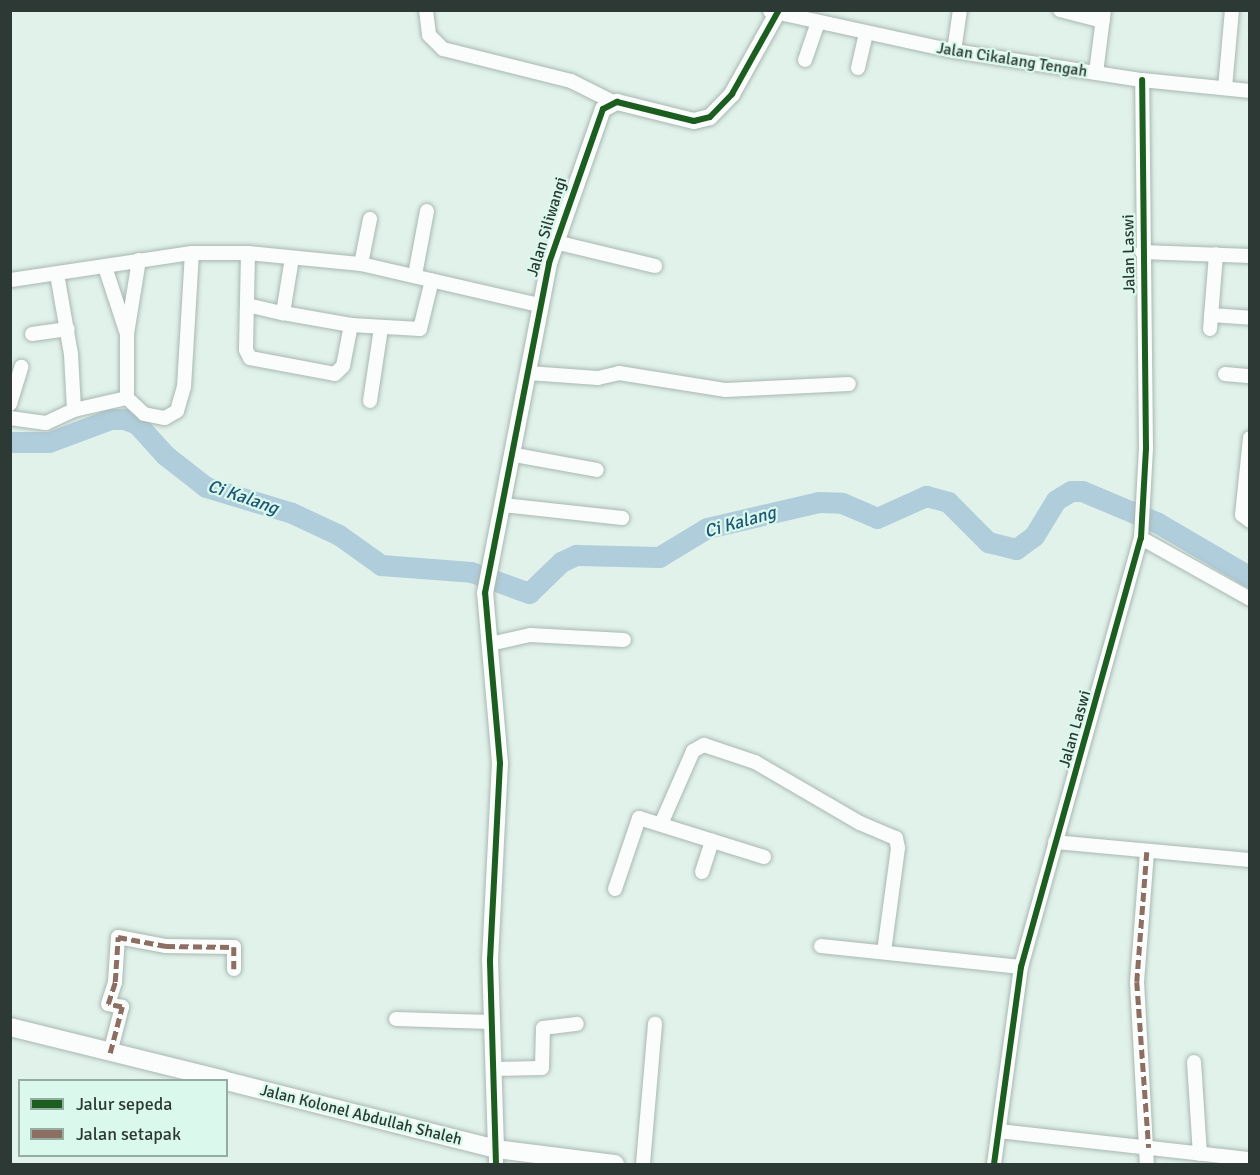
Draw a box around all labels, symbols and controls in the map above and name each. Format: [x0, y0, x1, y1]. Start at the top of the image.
street label: Jalan Cikalang Tengah [935, 39, 1089, 81]
street label: Jalan Siliwangi [523, 175, 571, 279]
street label: Jalan Laswi [1119, 214, 1139, 294]
water label: Ci Kalang [205, 475, 281, 519]
water label: Ci Kalang [702, 502, 778, 542]
street label: Jalan Laswi [1055, 688, 1095, 770]
legend [18, 1079, 228, 1157]
street label: Jalan Kolonel Abdullah Shaleh [258, 1081, 464, 1149]
text: Jalur sepeda [76, 1093, 172, 1115]
text: Jalan setapak [76, 1123, 181, 1145]

